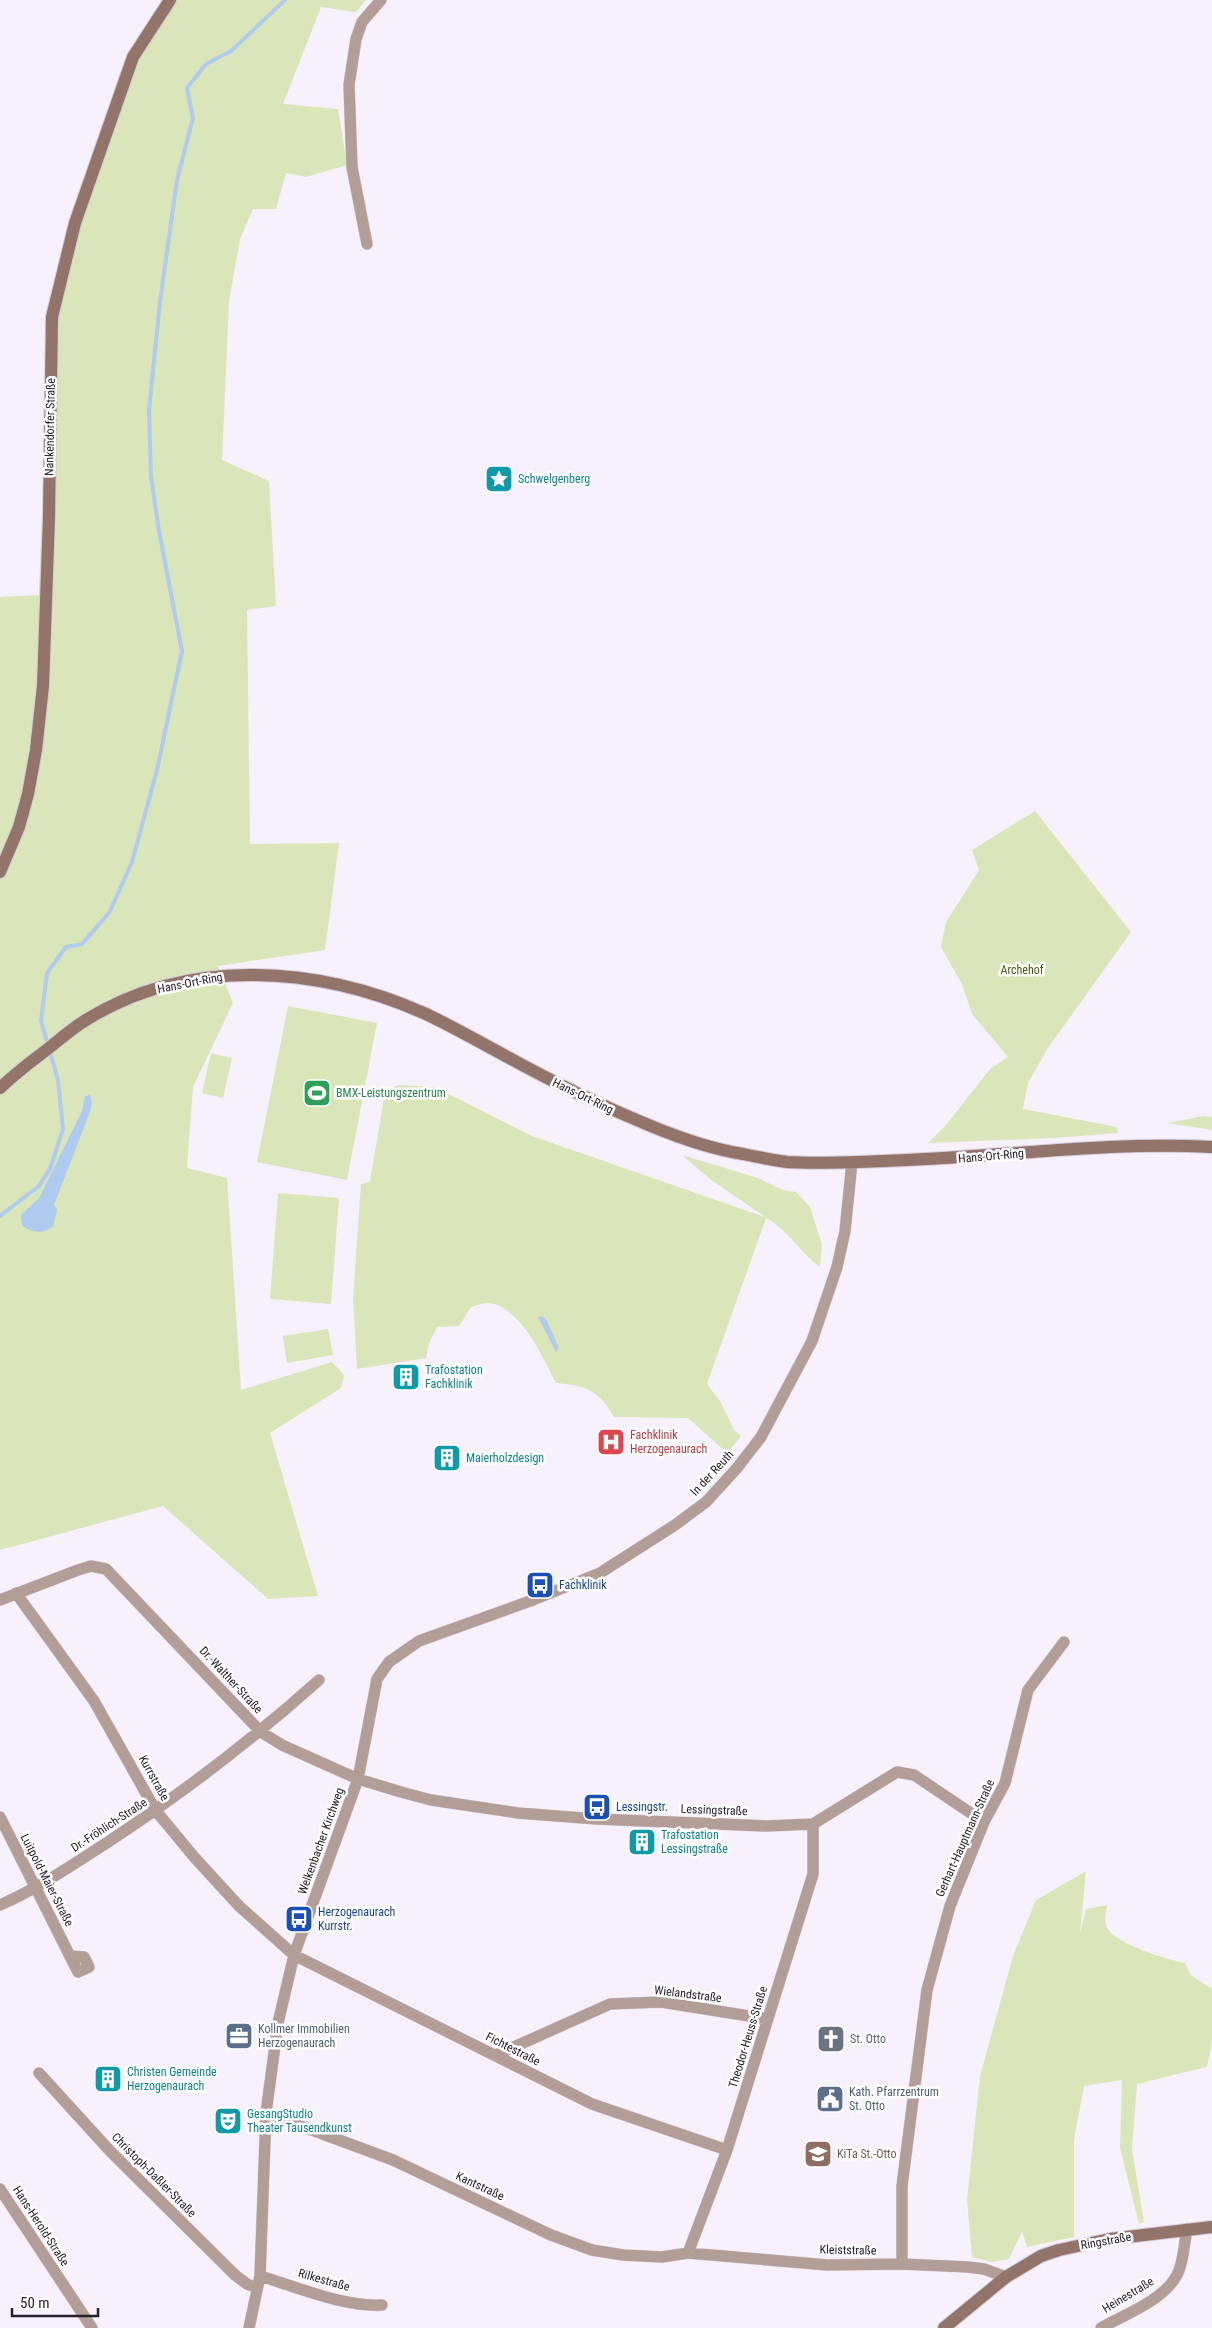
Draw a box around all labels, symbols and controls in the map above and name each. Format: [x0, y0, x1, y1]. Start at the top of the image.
street label: Nankendorfer Straße [42, 378, 58, 476]
place icon: Schwelgenberg [484, 464, 514, 494]
place label: Schwelgenberg [518, 472, 590, 486]
park label: Archehof [1000, 963, 1044, 977]
street label: Hans-Ort-Ring [156, 970, 224, 996]
street label: Hans-Ort-Ring [550, 1075, 616, 1117]
sports icon: BMX-Leistungszentrum [302, 1078, 332, 1108]
place label: BMX-Leistungszentrum [336, 1086, 446, 1100]
street label: Hans-Ort-Ring [958, 1146, 1025, 1166]
building icon: Trafostation Fachklinik [391, 1362, 421, 1392]
place label: Trafostation Fachklinik [425, 1363, 483, 1391]
hospital icon: Fachklinik Herzogenaurach [596, 1427, 626, 1457]
place label: Fachklinik Herzogenaurach [630, 1428, 708, 1456]
building icon: Maierholzdesign [432, 1443, 462, 1473]
street label: In der Reuth [688, 1447, 737, 1499]
place label: Maierholzdesign [466, 1451, 544, 1465]
bus stop icon: Fachklinik [525, 1570, 555, 1600]
place label: Fachklinik [559, 1578, 607, 1592]
street label: Dr.-Walther-Straße [197, 1644, 266, 1716]
street label: Kurrstraße [136, 1753, 172, 1803]
street label: Gerhart-Hauptmann-Straße [933, 1777, 997, 1899]
street label: Welkenbacher Kirchweg [295, 1786, 347, 1896]
bus stop icon: Lessingstr. [582, 1792, 612, 1822]
street label: Dr.-Fröhlich-Straße [68, 1795, 150, 1855]
place label: Lessingstr. [616, 1800, 668, 1814]
street label: Lessingstraße [680, 1802, 748, 1818]
building icon: Trafostation Lessingstraße [627, 1827, 657, 1857]
place label: Trafostation Lessingstraße [661, 1828, 728, 1856]
street label: Luitpold-Maier-Straße [18, 1831, 77, 1929]
bus stop icon: Herzogenaurach Kurrstr. [284, 1904, 314, 1934]
place label: Herzogenaurach Kurrstr. [318, 1905, 396, 1933]
street label: Wielandstraße [653, 1983, 723, 2005]
street label: Theodor-Heuss-Straße [726, 1984, 770, 2090]
office icon: Kollmer Immobilien Herzogenaurach [224, 2021, 254, 2051]
place label: Kollmer Immobilien Herzogenaurach [258, 2022, 350, 2050]
church icon: St. Otto [816, 2024, 846, 2054]
street label: Fichtestraße [483, 2029, 543, 2069]
place label: St. Otto [850, 2032, 886, 2046]
building icon: Christen Gemeinde Herzogenaurach [93, 2064, 123, 2094]
place label: Christen Gemeinde Herzogenaurach [127, 2065, 217, 2093]
public building icon: Kath. Pfarrzentrum St. Otto [815, 2084, 845, 2114]
place label: Kath. Pfarrzentrum St. Otto [849, 2085, 939, 2113]
theatre icon: GesangStudio Theater Tausendkunst [213, 2106, 243, 2136]
place label: GesangStudio Theater Tausendkunst [247, 2107, 352, 2135]
street label: Christoph-Daßler-Straße [109, 2130, 199, 2220]
school or university icon: KiTa St.-Otto [803, 2139, 833, 2169]
place label: KiTa St.-Otto [837, 2147, 897, 2161]
street label: Kantstraße [454, 2169, 507, 2203]
street label: Hans-Herold-Straße [10, 2183, 72, 2269]
street label: Ringstraße [1080, 2230, 1133, 2252]
street label: Kleiststraße [819, 2243, 877, 2258]
street label: Rilkestraße [297, 2266, 352, 2294]
street label: Heinestraße [1100, 2274, 1156, 2316]
scale bar [12, 2286, 99, 2318]
text: 50 m [20, 2294, 50, 2312]

